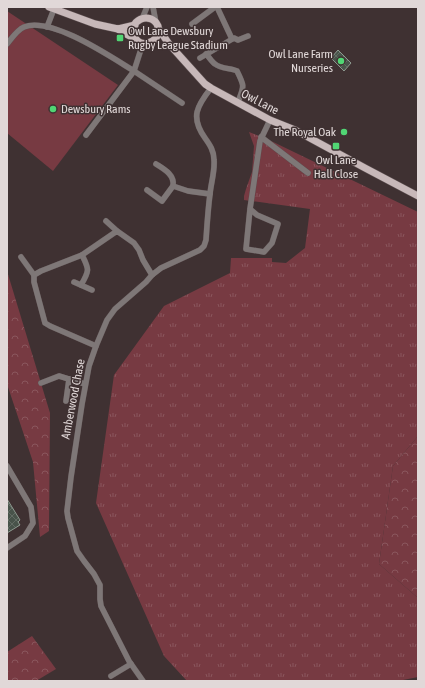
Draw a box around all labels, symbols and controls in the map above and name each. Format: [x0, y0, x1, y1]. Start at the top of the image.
place label: Owl Lane Dewsbury Rugby League Stadium [128, 24, 228, 52]
marker: Owl Lane Dewsbury Rugby League Stadium [115, 33, 125, 43]
place label: Owl Lane Farm Nurseries [269, 47, 333, 75]
marker: Owl Lane Farm Nurseries [336, 56, 346, 66]
street label: Owl Lane [239, 87, 281, 117]
place label: Dewsbury Rams [61, 102, 131, 116]
marker: Dewsbury Rams [48, 104, 58, 114]
place label: The Royal Oak [273, 125, 337, 139]
marker: The Royal Oak [339, 127, 349, 137]
marker: Owl Lane Hall Close [331, 141, 341, 151]
place label: Owl Lane Hall Close [314, 153, 358, 181]
street label: Amberwood Chase [58, 358, 88, 440]

